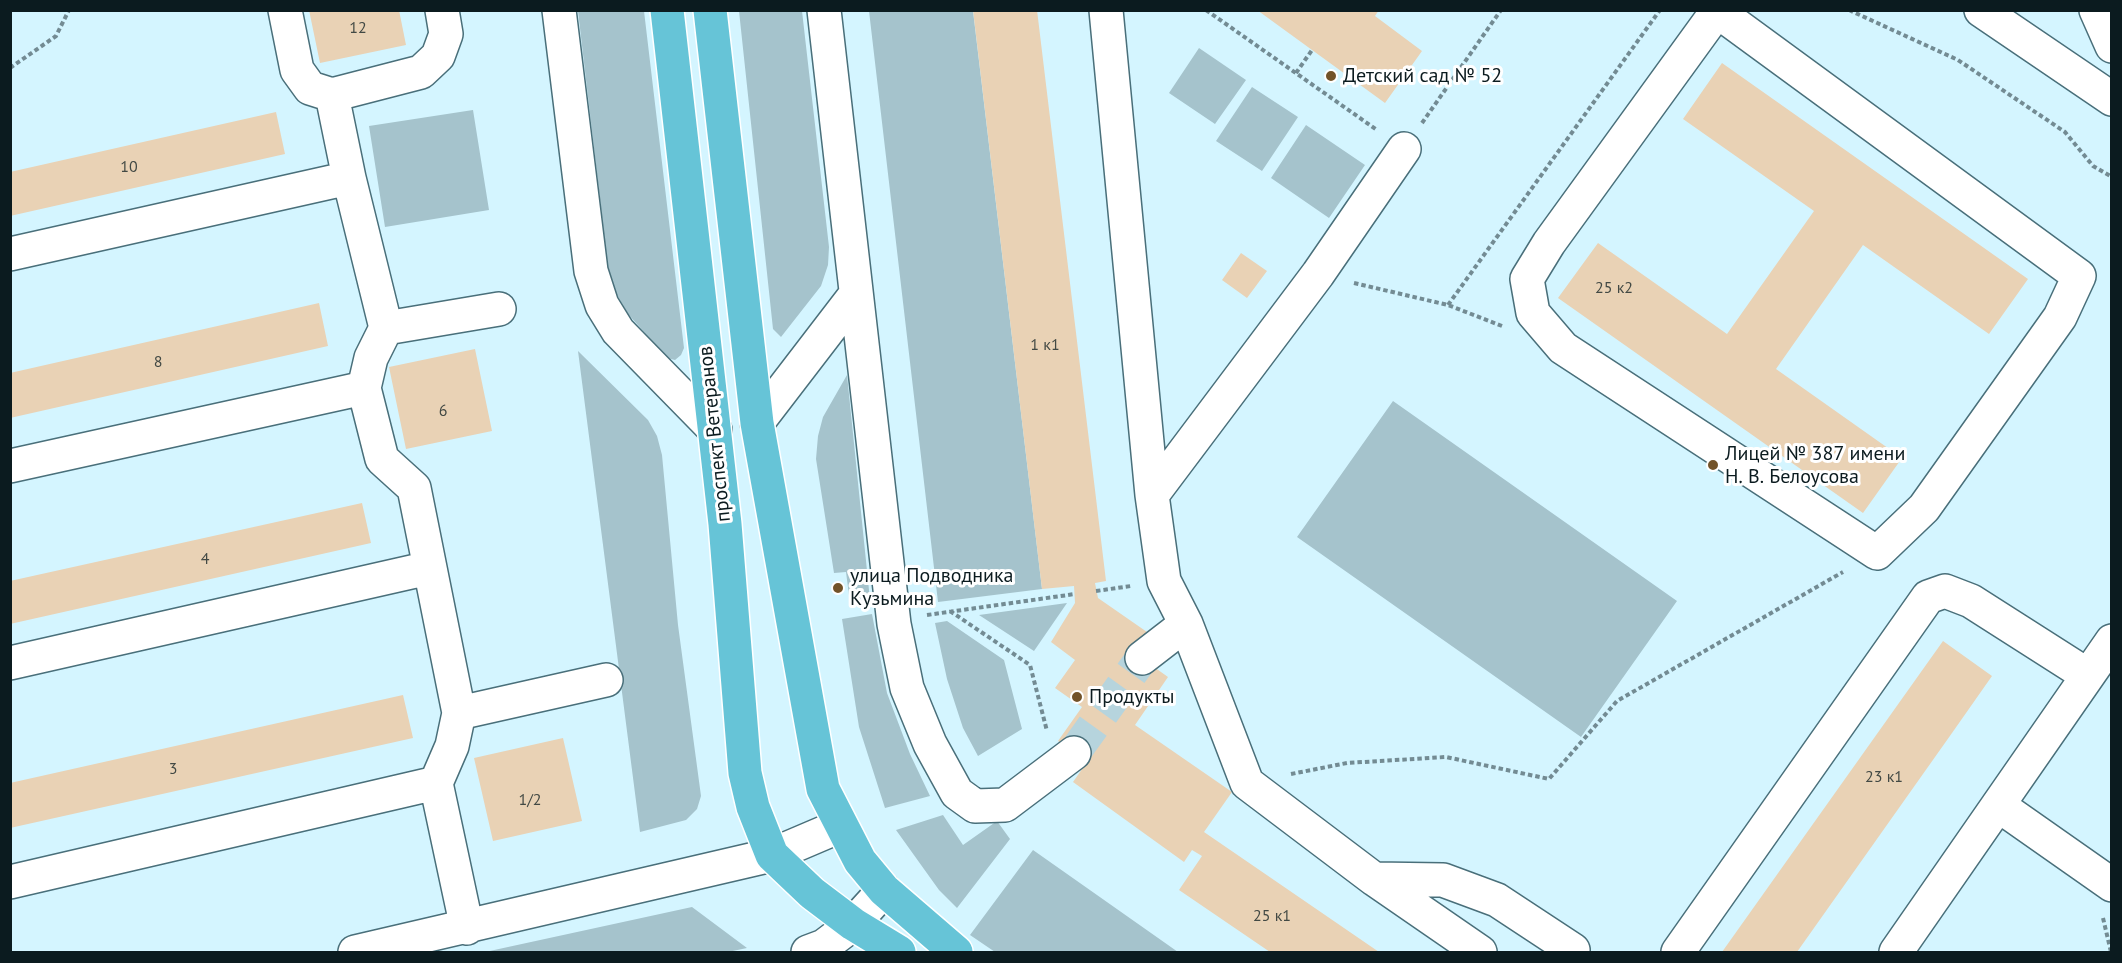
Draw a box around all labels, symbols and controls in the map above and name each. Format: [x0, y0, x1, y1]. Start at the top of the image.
house number: 12 [349, 18, 367, 38]
place label: Детский сад № 52 [1343, 64, 1502, 88]
marker: Детский сад № 52 [1324, 69, 1338, 83]
house number: 10 [120, 157, 138, 177]
house number: 25 к2 [1595, 278, 1633, 298]
house number: 1 к1 [1030, 335, 1060, 355]
street label: проспект Ветеранов [694, 345, 736, 523]
house number: 8 [154, 352, 162, 372]
house number: 6 [439, 401, 447, 421]
place label: Лицей № 387 имени Н. В. Белоусова [1725, 442, 1905, 489]
marker: Лицей № 387 имени Н. В. Белоусова [1706, 458, 1720, 472]
house number: 4 [201, 549, 209, 569]
place label: улица Подводника Кузьмина [850, 564, 1013, 611]
marker: улица Подводника Кузьмина [831, 581, 845, 595]
place label: Продукты [1089, 685, 1174, 709]
marker: Продукты [1070, 690, 1084, 704]
house number: 3 [169, 759, 177, 779]
house number: 23 к1 [1865, 767, 1903, 787]
house number: 1/2 [518, 790, 542, 810]
house number: 25 к1 [1253, 906, 1291, 926]

